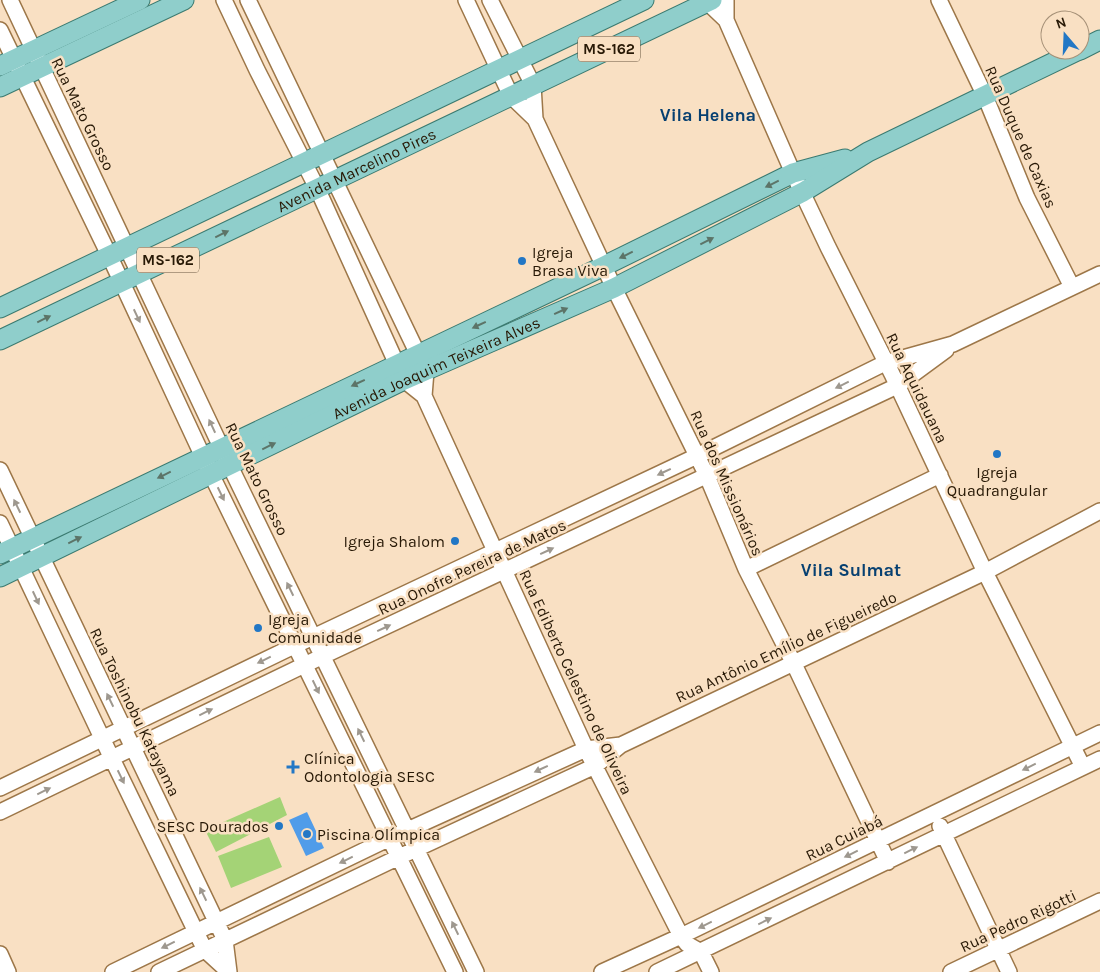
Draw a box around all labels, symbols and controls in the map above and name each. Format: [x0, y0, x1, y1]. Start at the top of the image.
north arrow [1040, 10, 1090, 60]
text: N [1053, 14, 1068, 33]
road number: MS-162 [578, 36, 640, 62]
street label: Rua Mato Grosso [47, 54, 119, 174]
street label: Rua Duque de Caxias [981, 63, 1061, 211]
district label: Vila Helena [660, 104, 756, 126]
street label: Avenida Marcelino Pires [274, 124, 439, 216]
one-way arrow [765, 180, 779, 188]
one-way arrow [215, 229, 229, 237]
one-way arrow [700, 237, 715, 245]
place label: Igreja Brasa Viva [532, 243, 608, 280]
road number: MS-162 [137, 248, 199, 272]
one-way arrow [619, 252, 633, 260]
marker: Igreja Brasa Viva [516, 255, 528, 267]
one-way arrow [554, 307, 568, 315]
one-way arrow [133, 309, 141, 323]
street label: Avenida Joaquim Teixeira Alves [329, 312, 543, 423]
one-way arrow [37, 315, 51, 323]
one-way arrow [472, 321, 486, 329]
street label: Rua Aquidauana [882, 330, 952, 446]
one-way arrow [351, 379, 365, 387]
one-way arrow [834, 381, 849, 389]
street label: Rua dos Missionários [686, 407, 768, 559]
one-way arrow [207, 419, 215, 433]
street label: Rua Mato Grosso [221, 419, 293, 539]
one-way arrow [262, 442, 276, 450]
marker: Igreja Quadrangular [991, 448, 1003, 460]
place label: Igreja Quadrangular [947, 463, 1047, 500]
one-way arrow [657, 468, 671, 476]
one-way arrow [157, 471, 171, 479]
one-way arrow [217, 487, 225, 501]
one-way arrow [13, 499, 21, 513]
street label: Rua Onofre Pereira de Matos [375, 515, 569, 619]
place label: Igreja Shalom [344, 532, 445, 551]
marker: Igreja Shalom [449, 535, 461, 547]
one-way arrow [68, 536, 82, 544]
one-way arrow [540, 547, 554, 555]
district label: Vila Sulmat [801, 559, 901, 581]
street label: Rua Ediberto Celestino de Oliveira [515, 566, 637, 798]
one-way arrow [286, 581, 294, 596]
street label: Rua Antônio Emílio de Figueiredo [672, 587, 900, 707]
one-way arrow [32, 591, 40, 605]
place label: Igreja Comunidade [268, 610, 362, 647]
marker: Igreja Comunidade [252, 622, 264, 634]
one-way arrow [377, 623, 391, 631]
street label: Rua Toshinobu Katayama [86, 625, 184, 799]
one-way arrow [257, 657, 271, 665]
one-way arrow [312, 680, 320, 694]
one-way arrow [106, 693, 114, 707]
one-way arrow [199, 708, 213, 716]
one-way arrow [357, 727, 365, 742]
place label: Clínica Odontologia SESC [304, 749, 435, 786]
marker: Clínica Odontologia SESC [286, 760, 300, 774]
one-way arrow [1021, 763, 1036, 772]
one-way arrow [534, 766, 548, 774]
one-way arrow [117, 769, 125, 784]
one-way arrow [37, 787, 51, 795]
street label: Rua Cuiabá [802, 811, 886, 865]
place label: SESC Dourados [157, 817, 269, 836]
marker: SESC Dourados [273, 820, 285, 832]
place label: Piscina Olímpica [317, 825, 440, 844]
marker: Piscina Olímpica [301, 828, 313, 840]
one-way arrow [904, 846, 918, 854]
one-way arrow [844, 851, 858, 859]
one-way arrow [339, 856, 353, 864]
one-way arrow [198, 886, 207, 901]
street label: Rua Pedro Rigotti [957, 886, 1079, 956]
one-way arrow [757, 917, 772, 925]
one-way arrow [451, 921, 459, 935]
one-way arrow [698, 921, 712, 929]
one-way arrow [161, 942, 175, 950]

